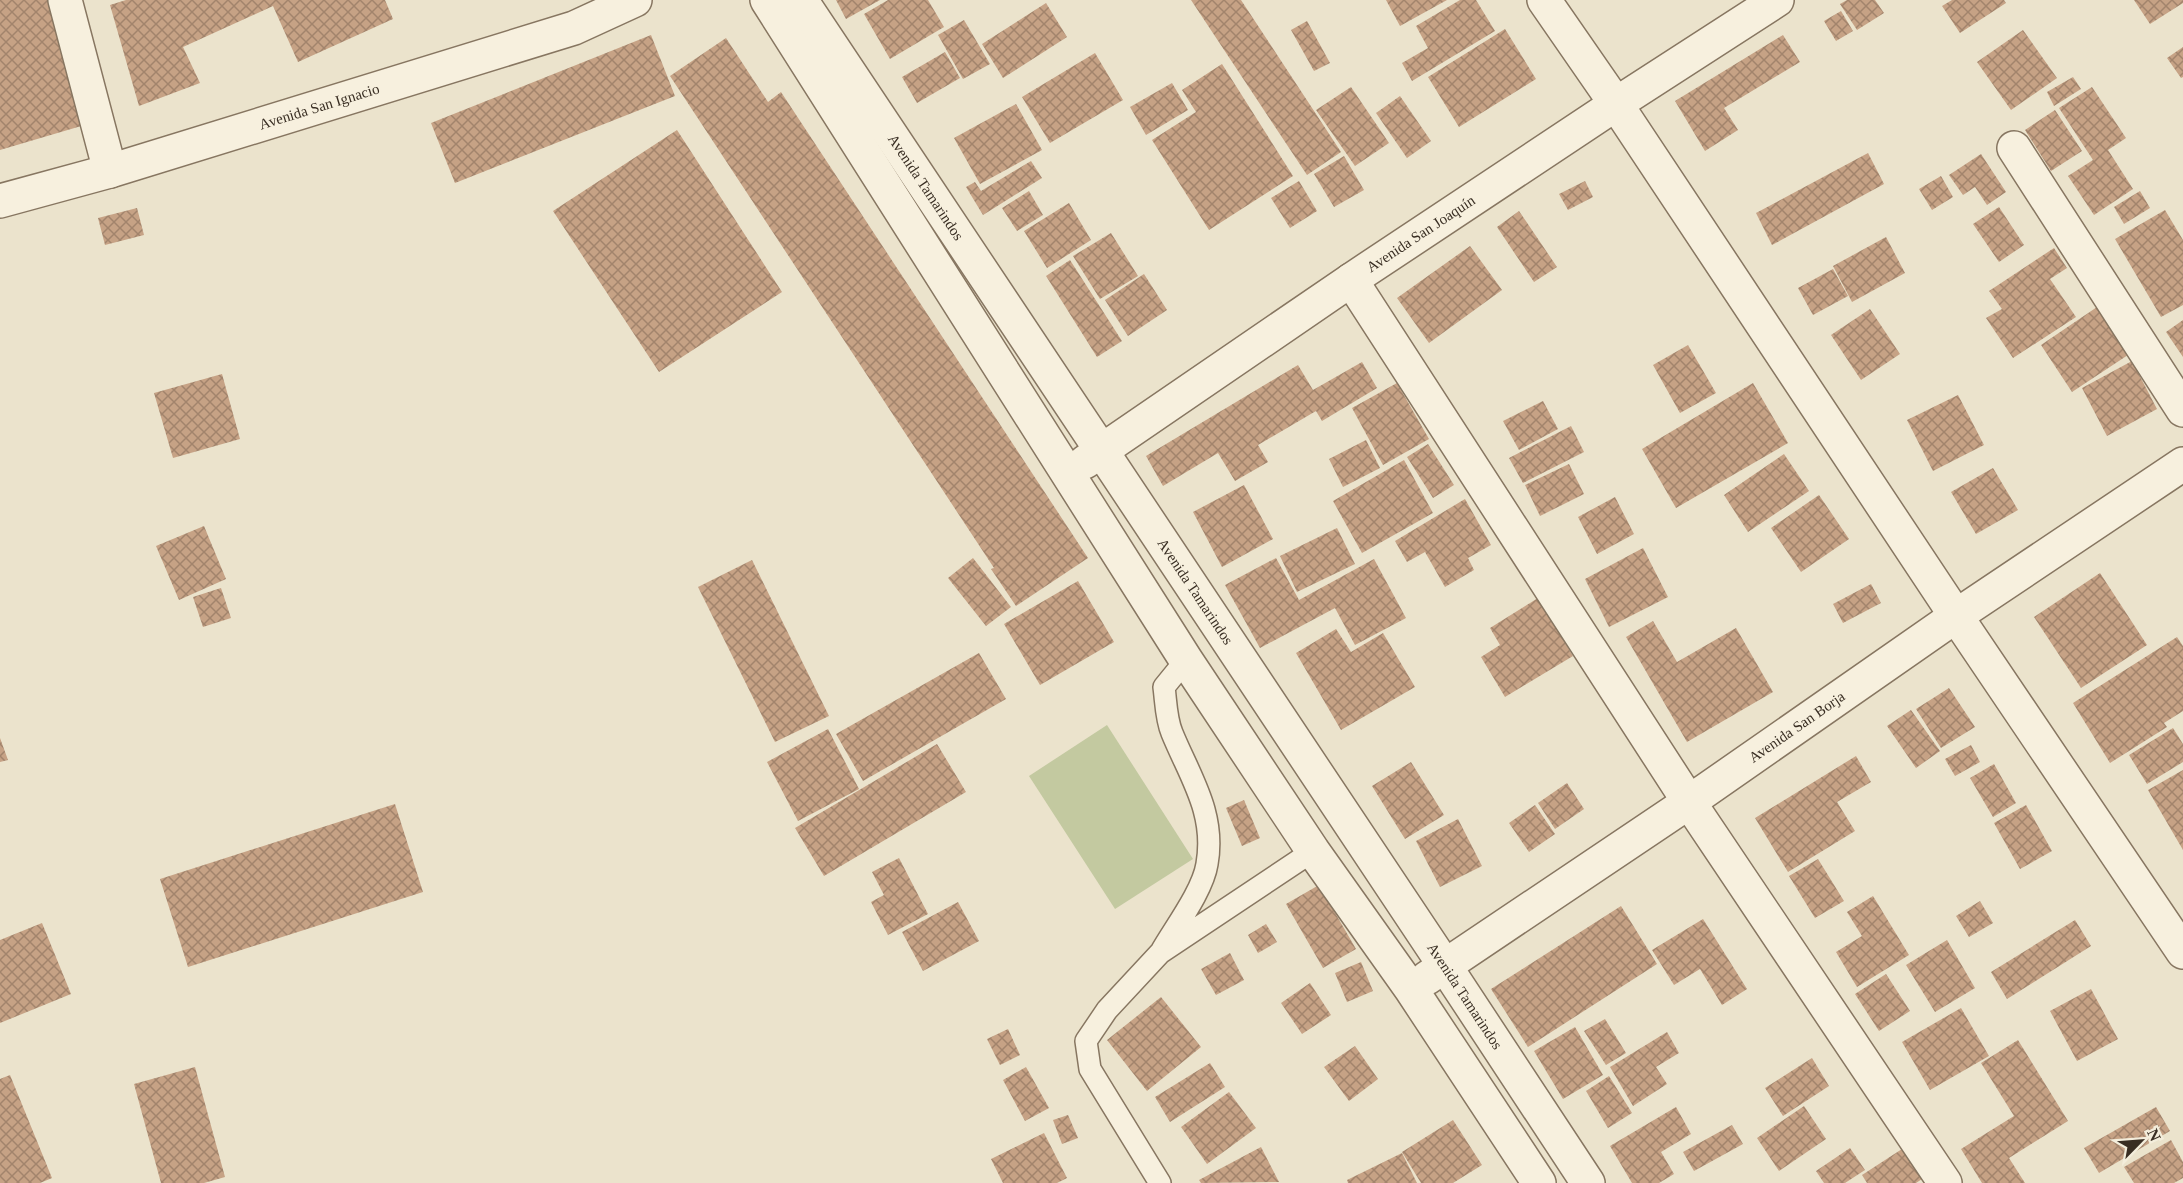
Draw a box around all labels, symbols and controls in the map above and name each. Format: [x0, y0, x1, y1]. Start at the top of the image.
street label: Avenida San Ignacio [257, 80, 381, 133]
street label: Avenida Tamarindos [885, 131, 967, 243]
street label: Avenida San Joaquín [1364, 192, 1478, 275]
street label: Avenida Tamarindos [1154, 536, 1236, 648]
street label: Avenida San Borja [1746, 688, 1848, 766]
street label: Avenida Tamarindos [1424, 940, 1506, 1052]
north arrow [2111, 1111, 2171, 1171]
text: N [2144, 1126, 2164, 1144]

